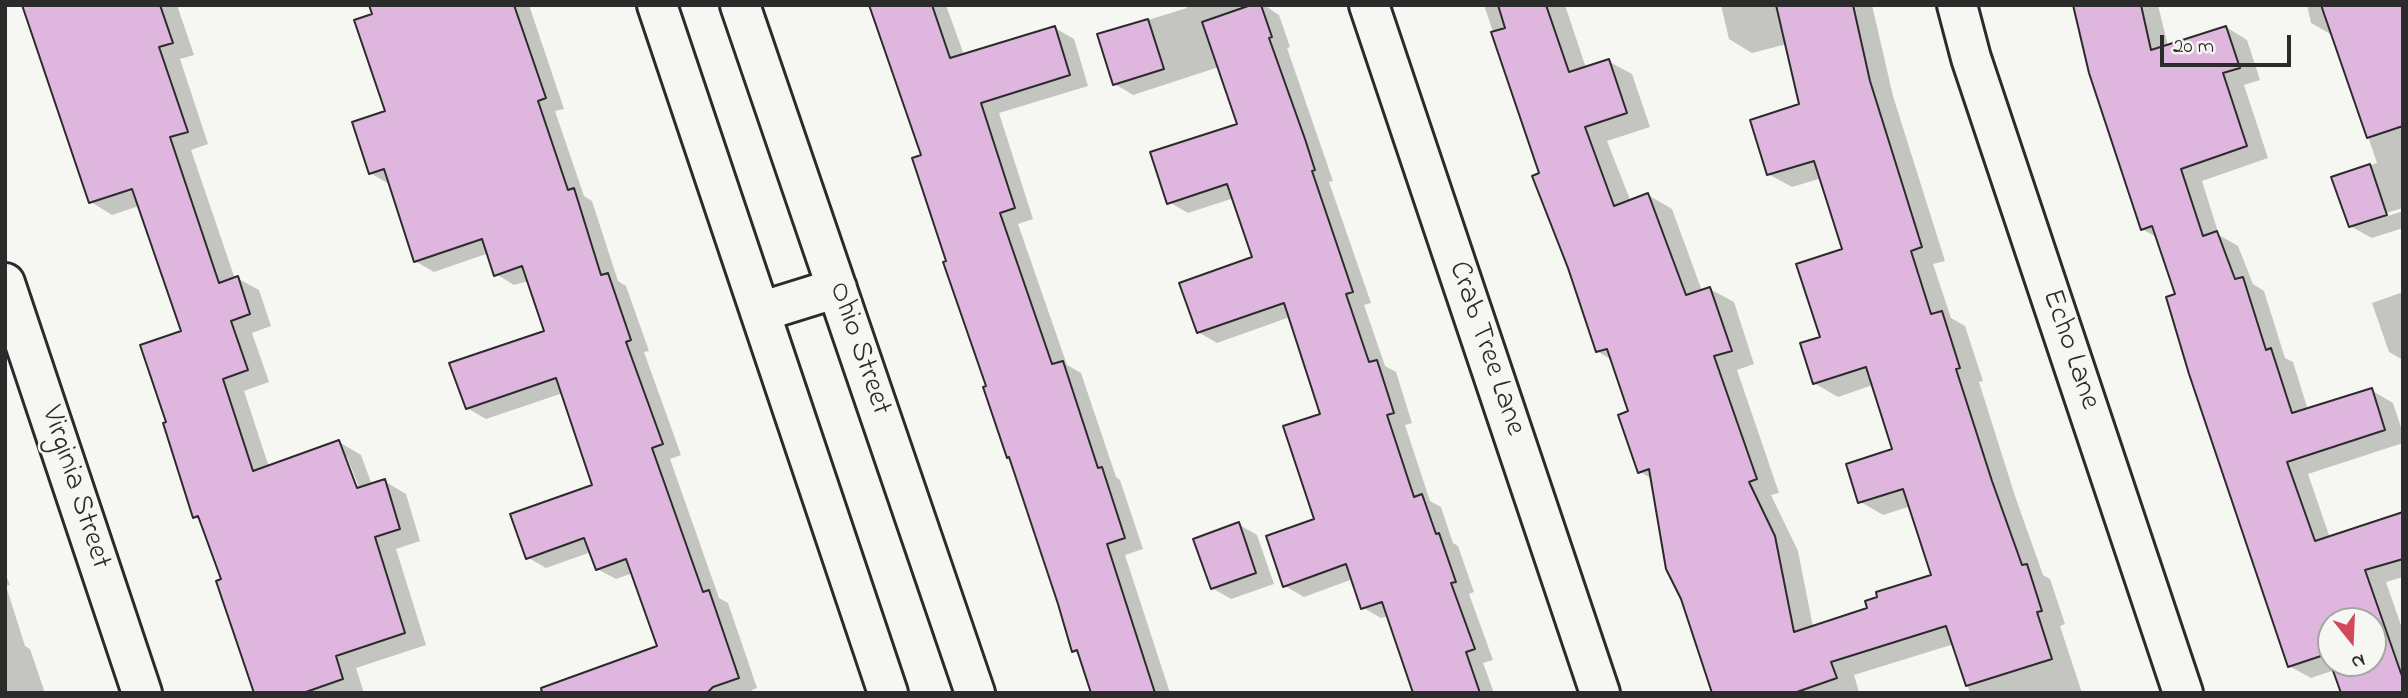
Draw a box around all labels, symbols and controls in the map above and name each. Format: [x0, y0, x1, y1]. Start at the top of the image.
scale bar [2163, 21, 2294, 65]
text: 20 m [2173, 32, 2214, 62]
street label: Crab Tree Lane [1438, 257, 1532, 441]
street label: Ohio Street [819, 278, 897, 420]
street label: Echo Lane [2032, 285, 2106, 415]
street label: Virginia Street [31, 402, 117, 574]
north arrow [2317, 607, 2387, 677]
text: N [2348, 646, 2368, 675]

